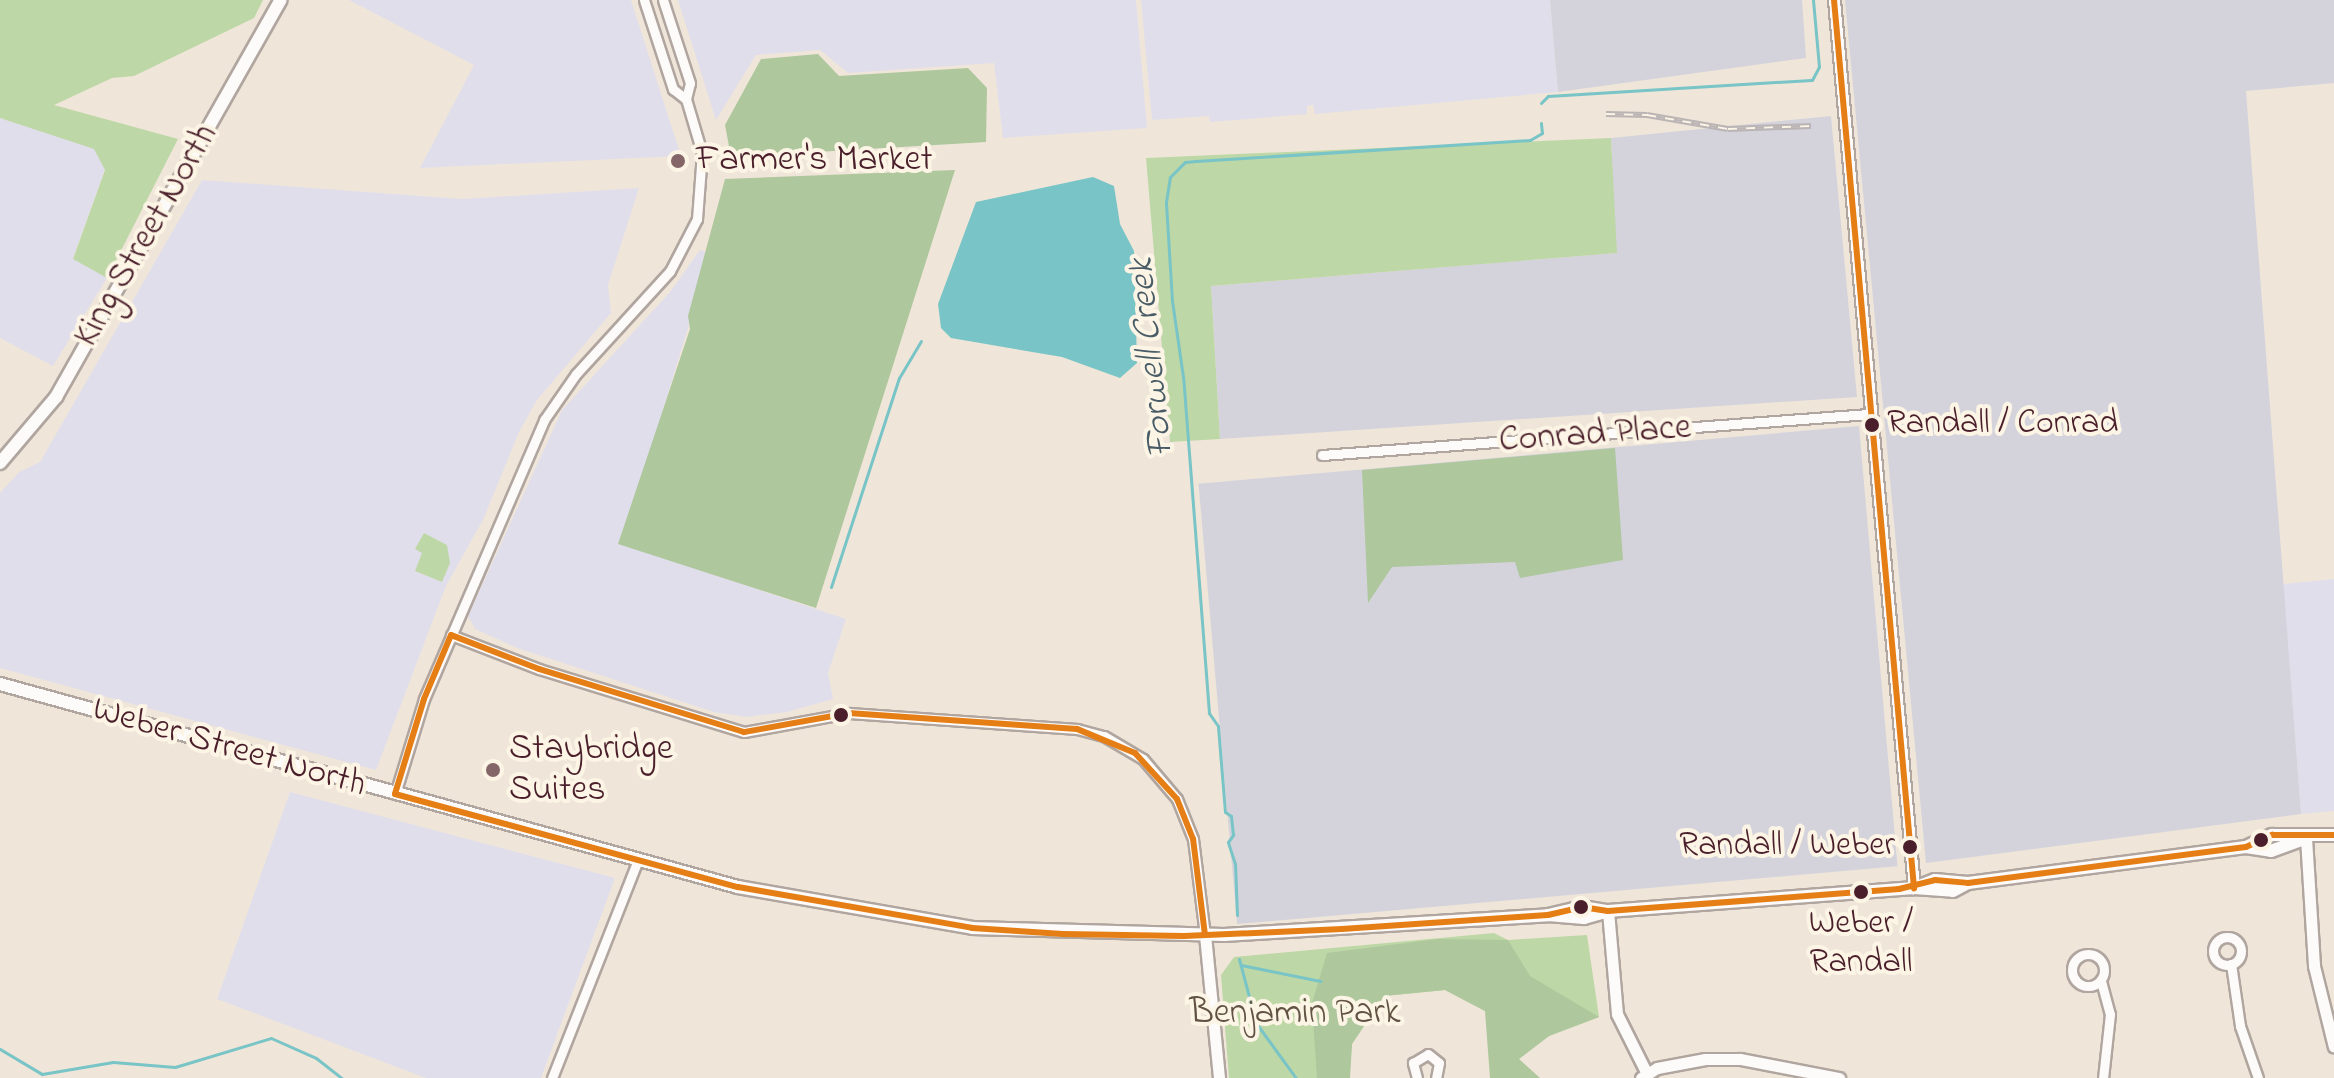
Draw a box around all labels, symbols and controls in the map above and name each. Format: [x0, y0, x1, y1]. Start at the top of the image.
street label: King Street North [66, 117, 228, 355]
place label: Farmer's Market [696, 139, 933, 183]
marker: Farmer's Market [667, 150, 689, 172]
water label: Forwell Creek [1120, 256, 1186, 460]
place label: Randall / Conrad [1887, 405, 2118, 445]
street label: Conrad Place [1498, 407, 1692, 463]
marker: Randall / Conrad [1864, 417, 1880, 433]
street label: Weber Street North [87, 688, 371, 808]
unlabelled marker [833, 707, 849, 723]
place label: Staybridge Suites [509, 727, 673, 812]
marker: Staybridge Suites [484, 761, 502, 779]
place label: Randall / Weber [1679, 827, 1895, 867]
unlabelled marker [2253, 832, 2269, 848]
marker: Randall / Weber [1902, 839, 1918, 855]
marker: Weber / Randall [1853, 884, 1869, 900]
unlabelled marker [1573, 899, 1589, 915]
place label: Weber / Randall [1809, 904, 1913, 984]
park label: Benjamin Park [1190, 992, 1400, 1036]

